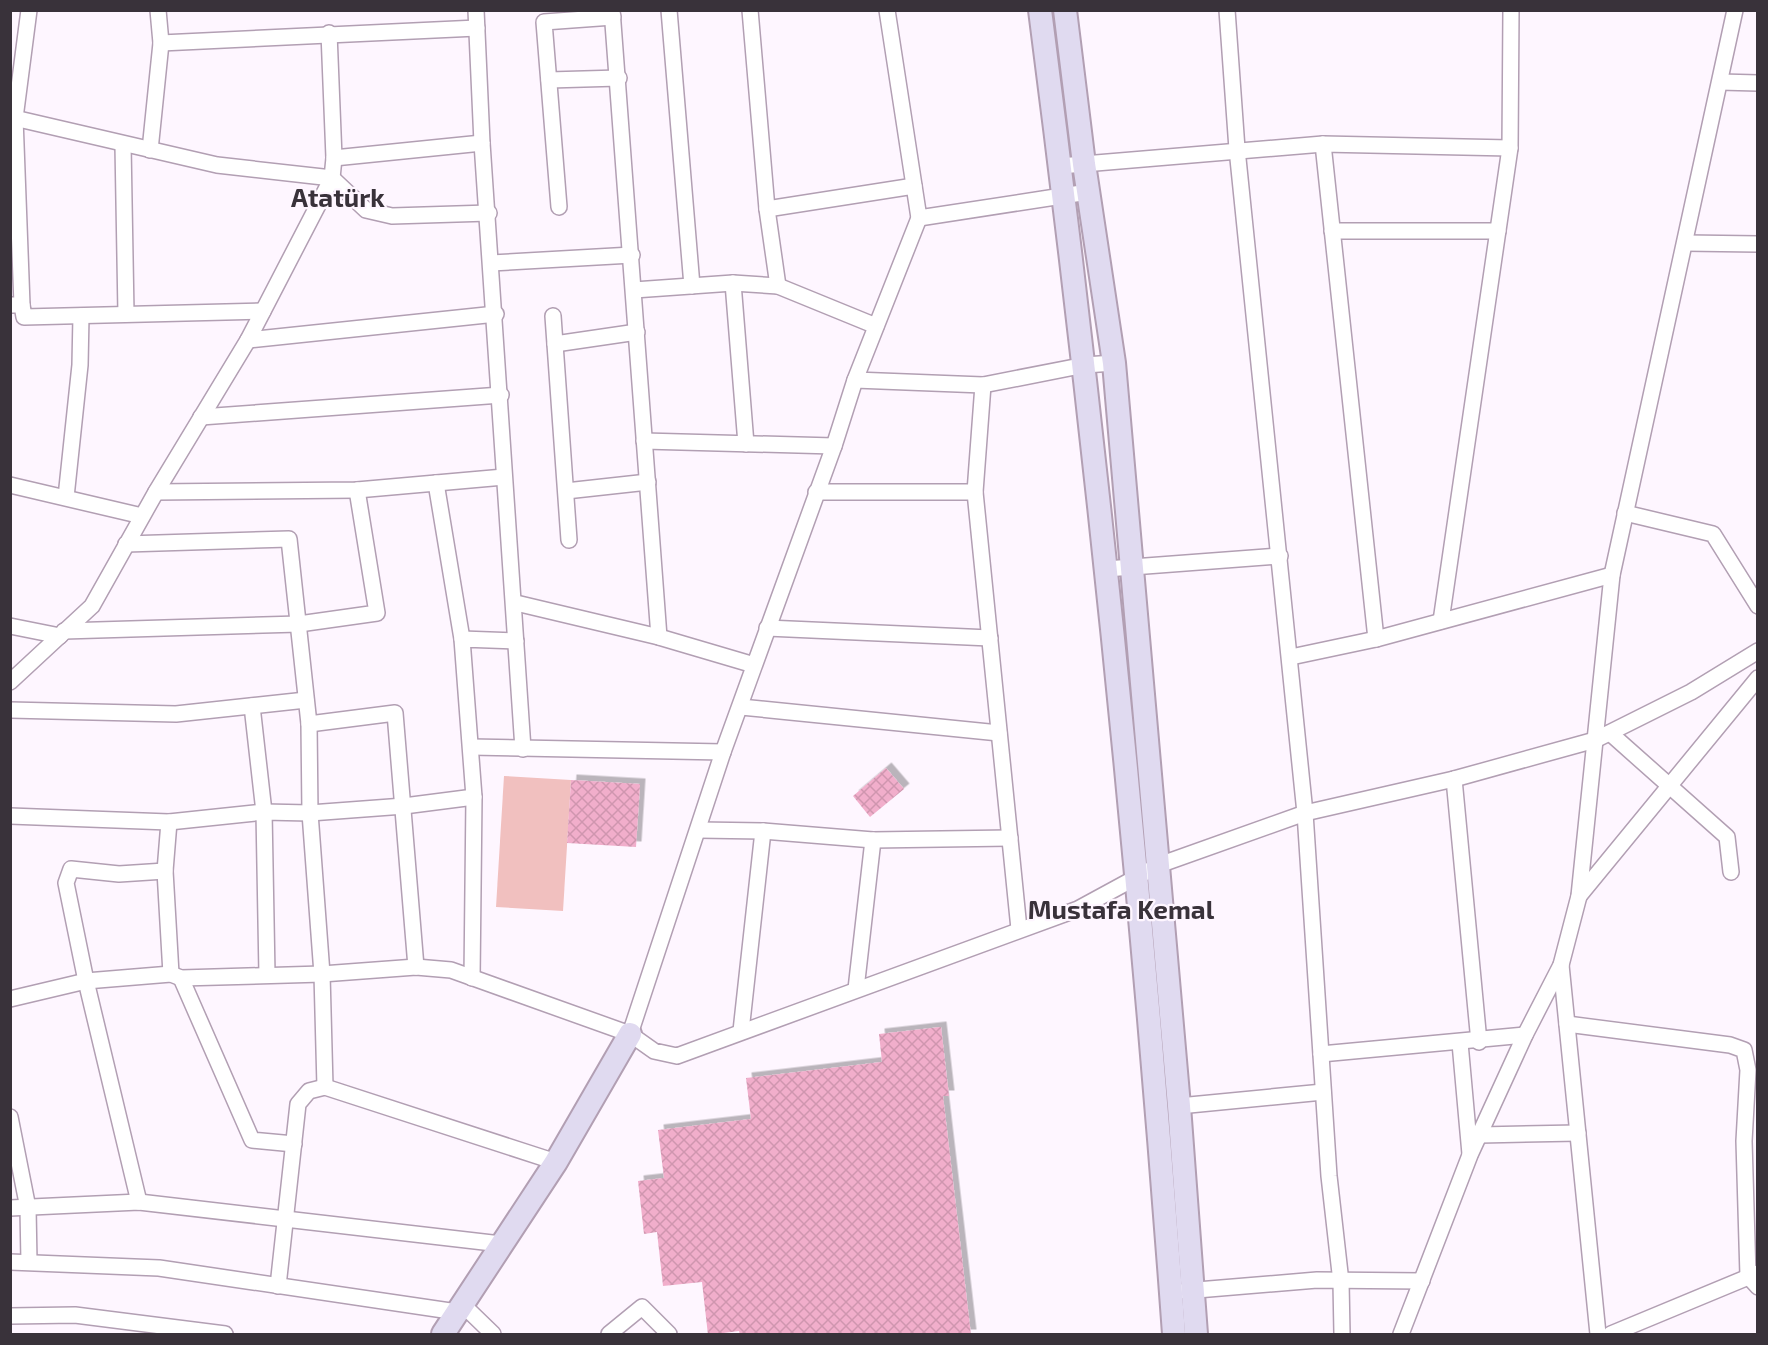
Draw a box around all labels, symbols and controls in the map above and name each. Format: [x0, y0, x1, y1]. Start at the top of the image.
district label: Atatürk [291, 181, 385, 212]
district label: Mustafa Kemal [1028, 893, 1215, 924]

